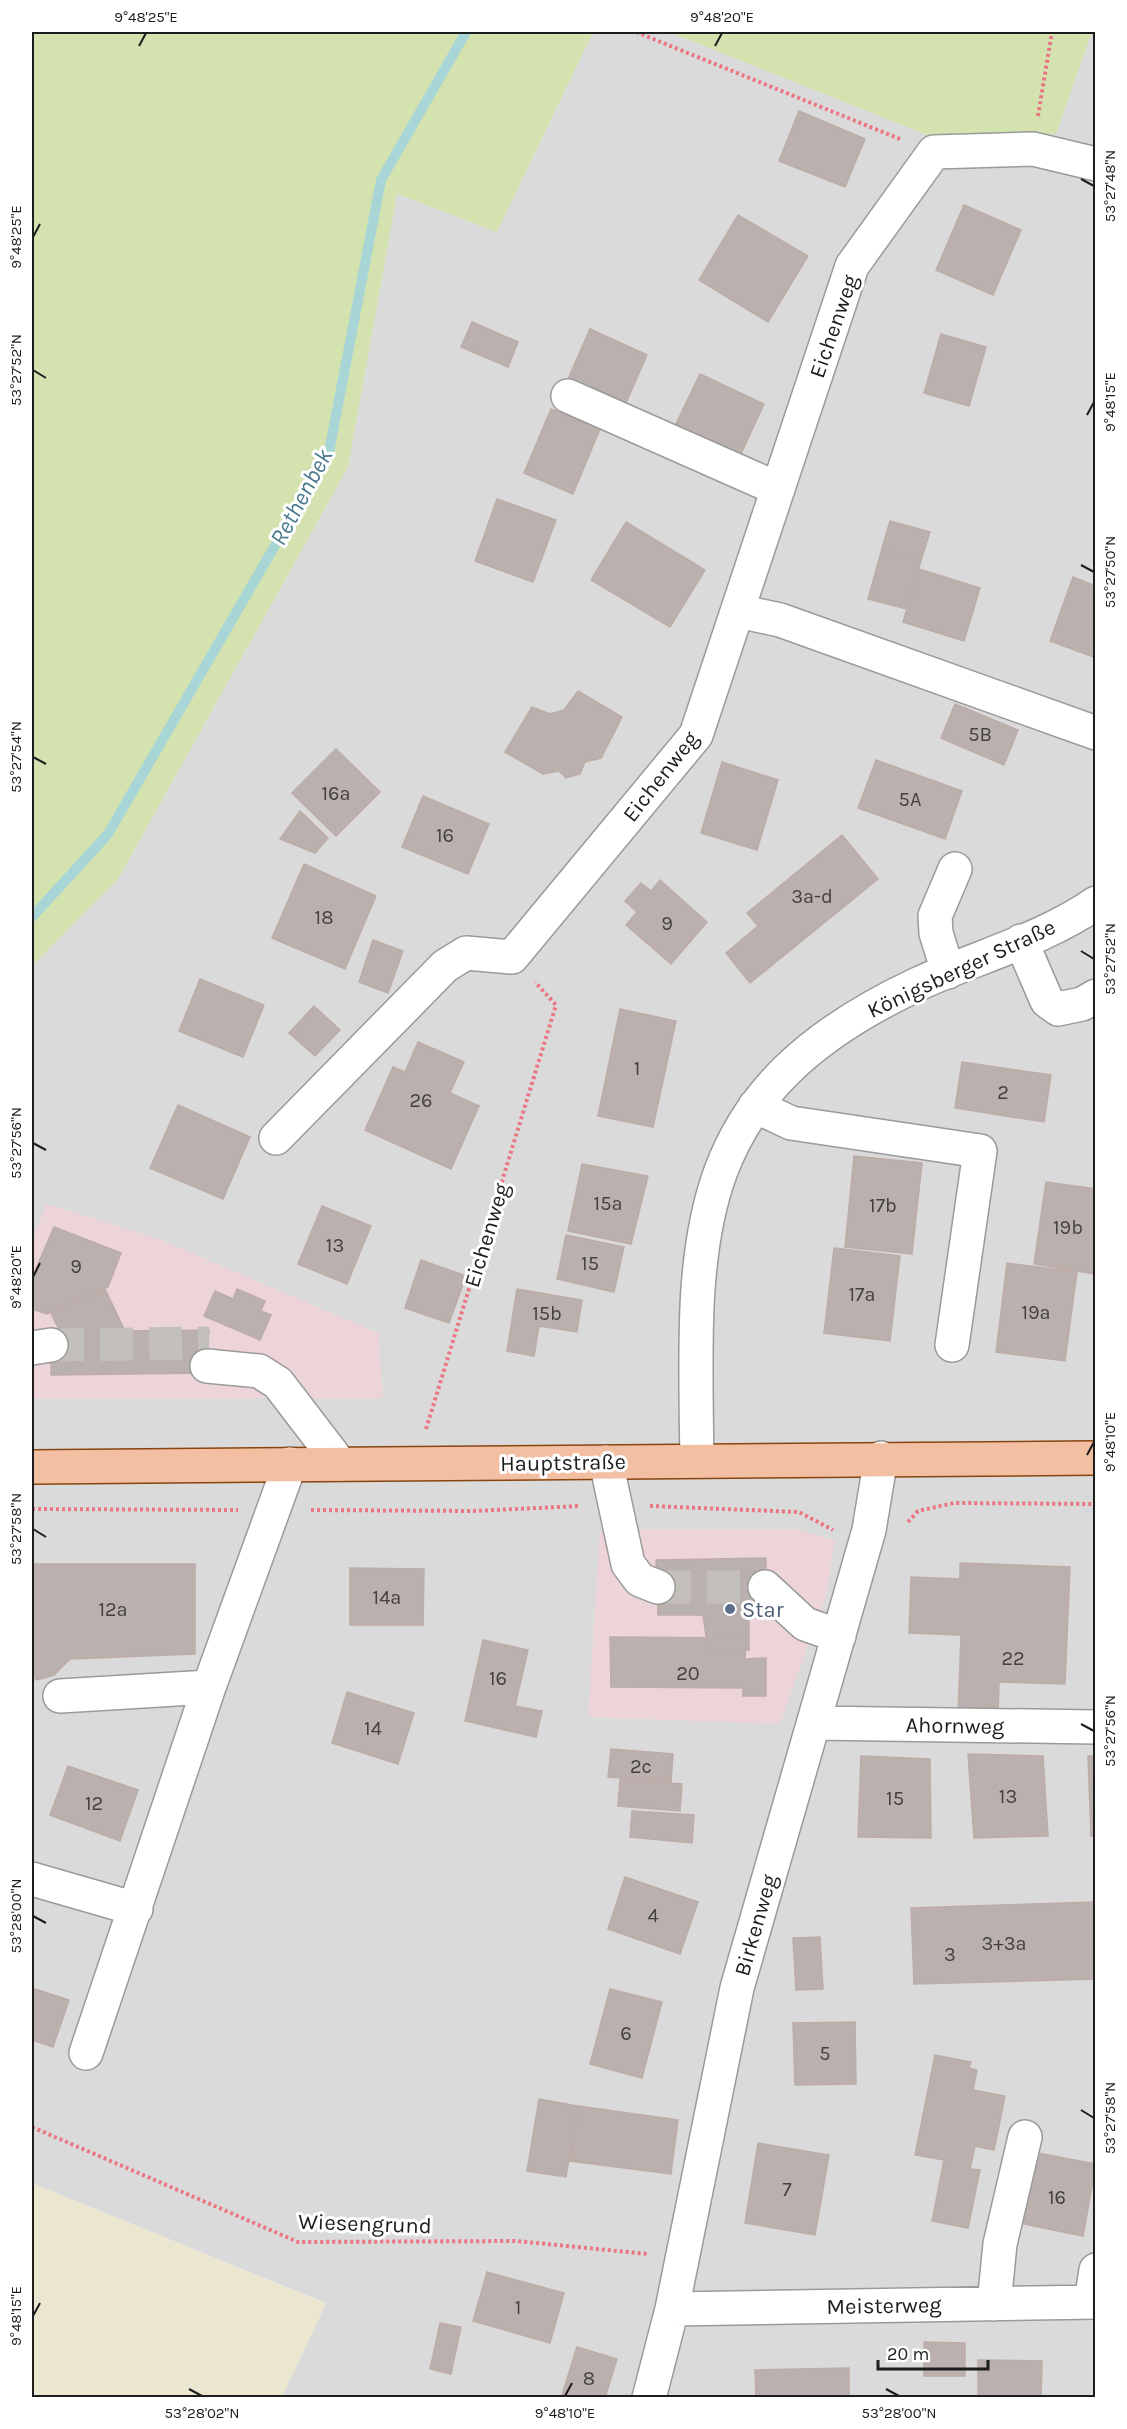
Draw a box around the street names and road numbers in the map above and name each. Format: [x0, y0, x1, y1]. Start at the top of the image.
street label: Eichenweg [804, 271, 864, 382]
street label: Eichenweg [617, 726, 705, 827]
street label: Königsberger Straße [863, 914, 1060, 1024]
street label: Eichenweg [459, 1179, 515, 1291]
street label: Hauptstraße [500, 1449, 626, 1477]
street label: Ahornweg [905, 1712, 1005, 1740]
street label: Birkenweg [729, 1871, 783, 1979]
street label: Wiesengrund [298, 2209, 432, 2239]
street label: Meisterweg [826, 2292, 942, 2320]

